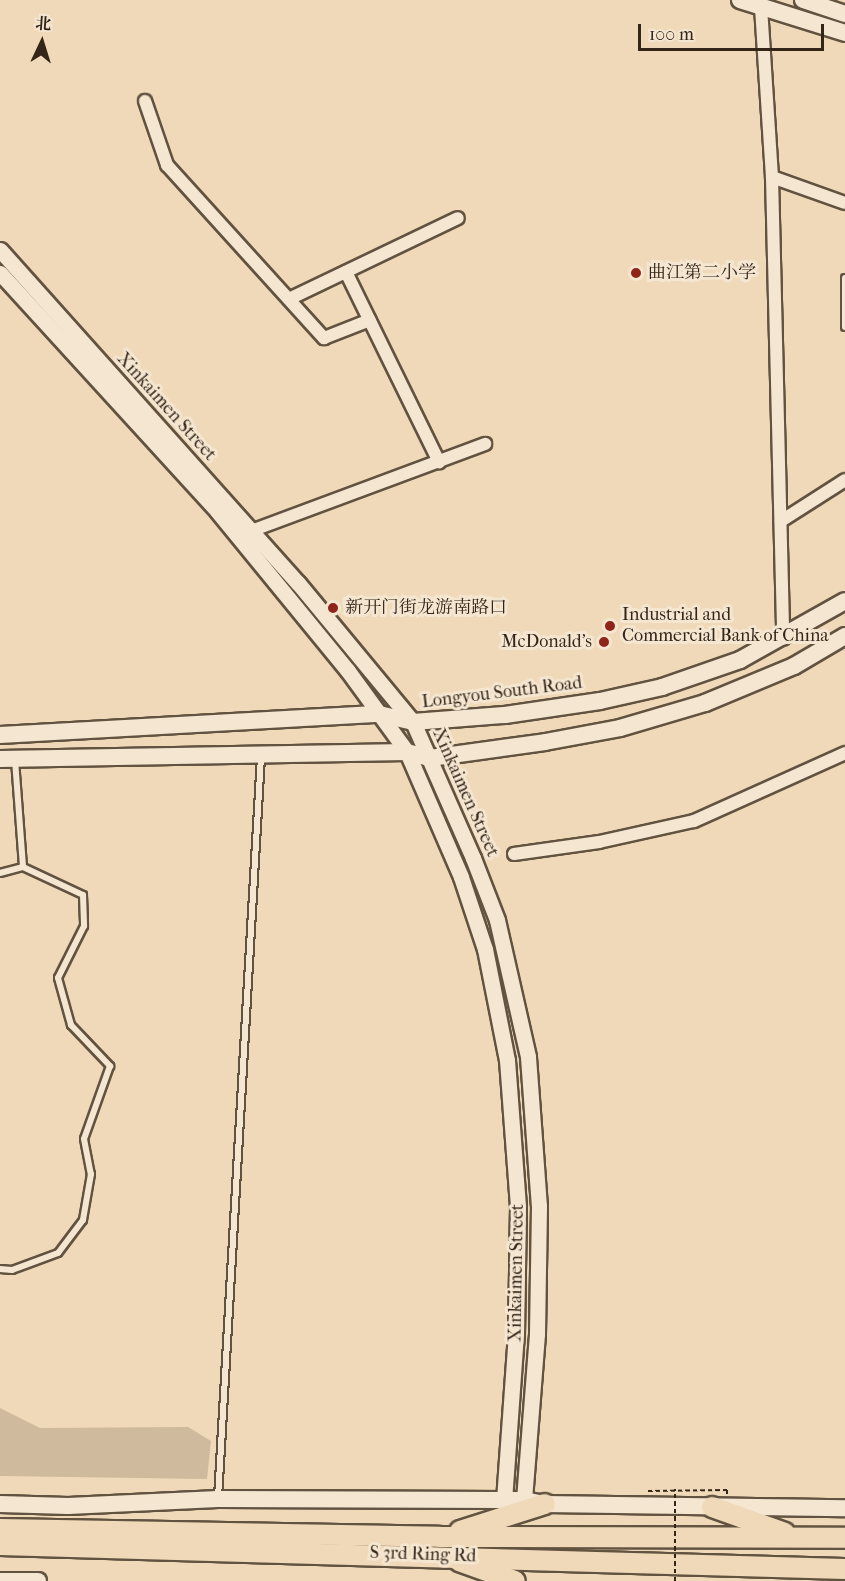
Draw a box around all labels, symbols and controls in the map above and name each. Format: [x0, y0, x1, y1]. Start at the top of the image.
north arrow [12, 12, 72, 72]
scale bar [641, 12, 827, 50]
text: 北 [35, 14, 52, 34]
text: 100 m [649, 24, 694, 45]
place label: 曲江第二小学 [648, 262, 756, 284]
marker: 曲江第二小学 [629, 266, 643, 280]
street label: Xinkaimen Street [112, 348, 220, 466]
place label: 新开门街龙游南路口 [345, 597, 507, 619]
marker: 新开门街龙游南路口 [326, 601, 340, 615]
place label: Industrial and Commercial Bank of China [622, 605, 829, 648]
marker: Industrial and Commercial Bank of China [603, 619, 617, 633]
place label: McDonald's [501, 631, 592, 653]
marker: McDonald's [597, 635, 611, 649]
street label: Longyou South Road [421, 672, 583, 714]
street label: Xinkaimen Street [427, 725, 503, 861]
street label: Xinkaimen Street [505, 1204, 529, 1342]
street label: S 3rd Ring Rd [369, 1542, 477, 1568]

